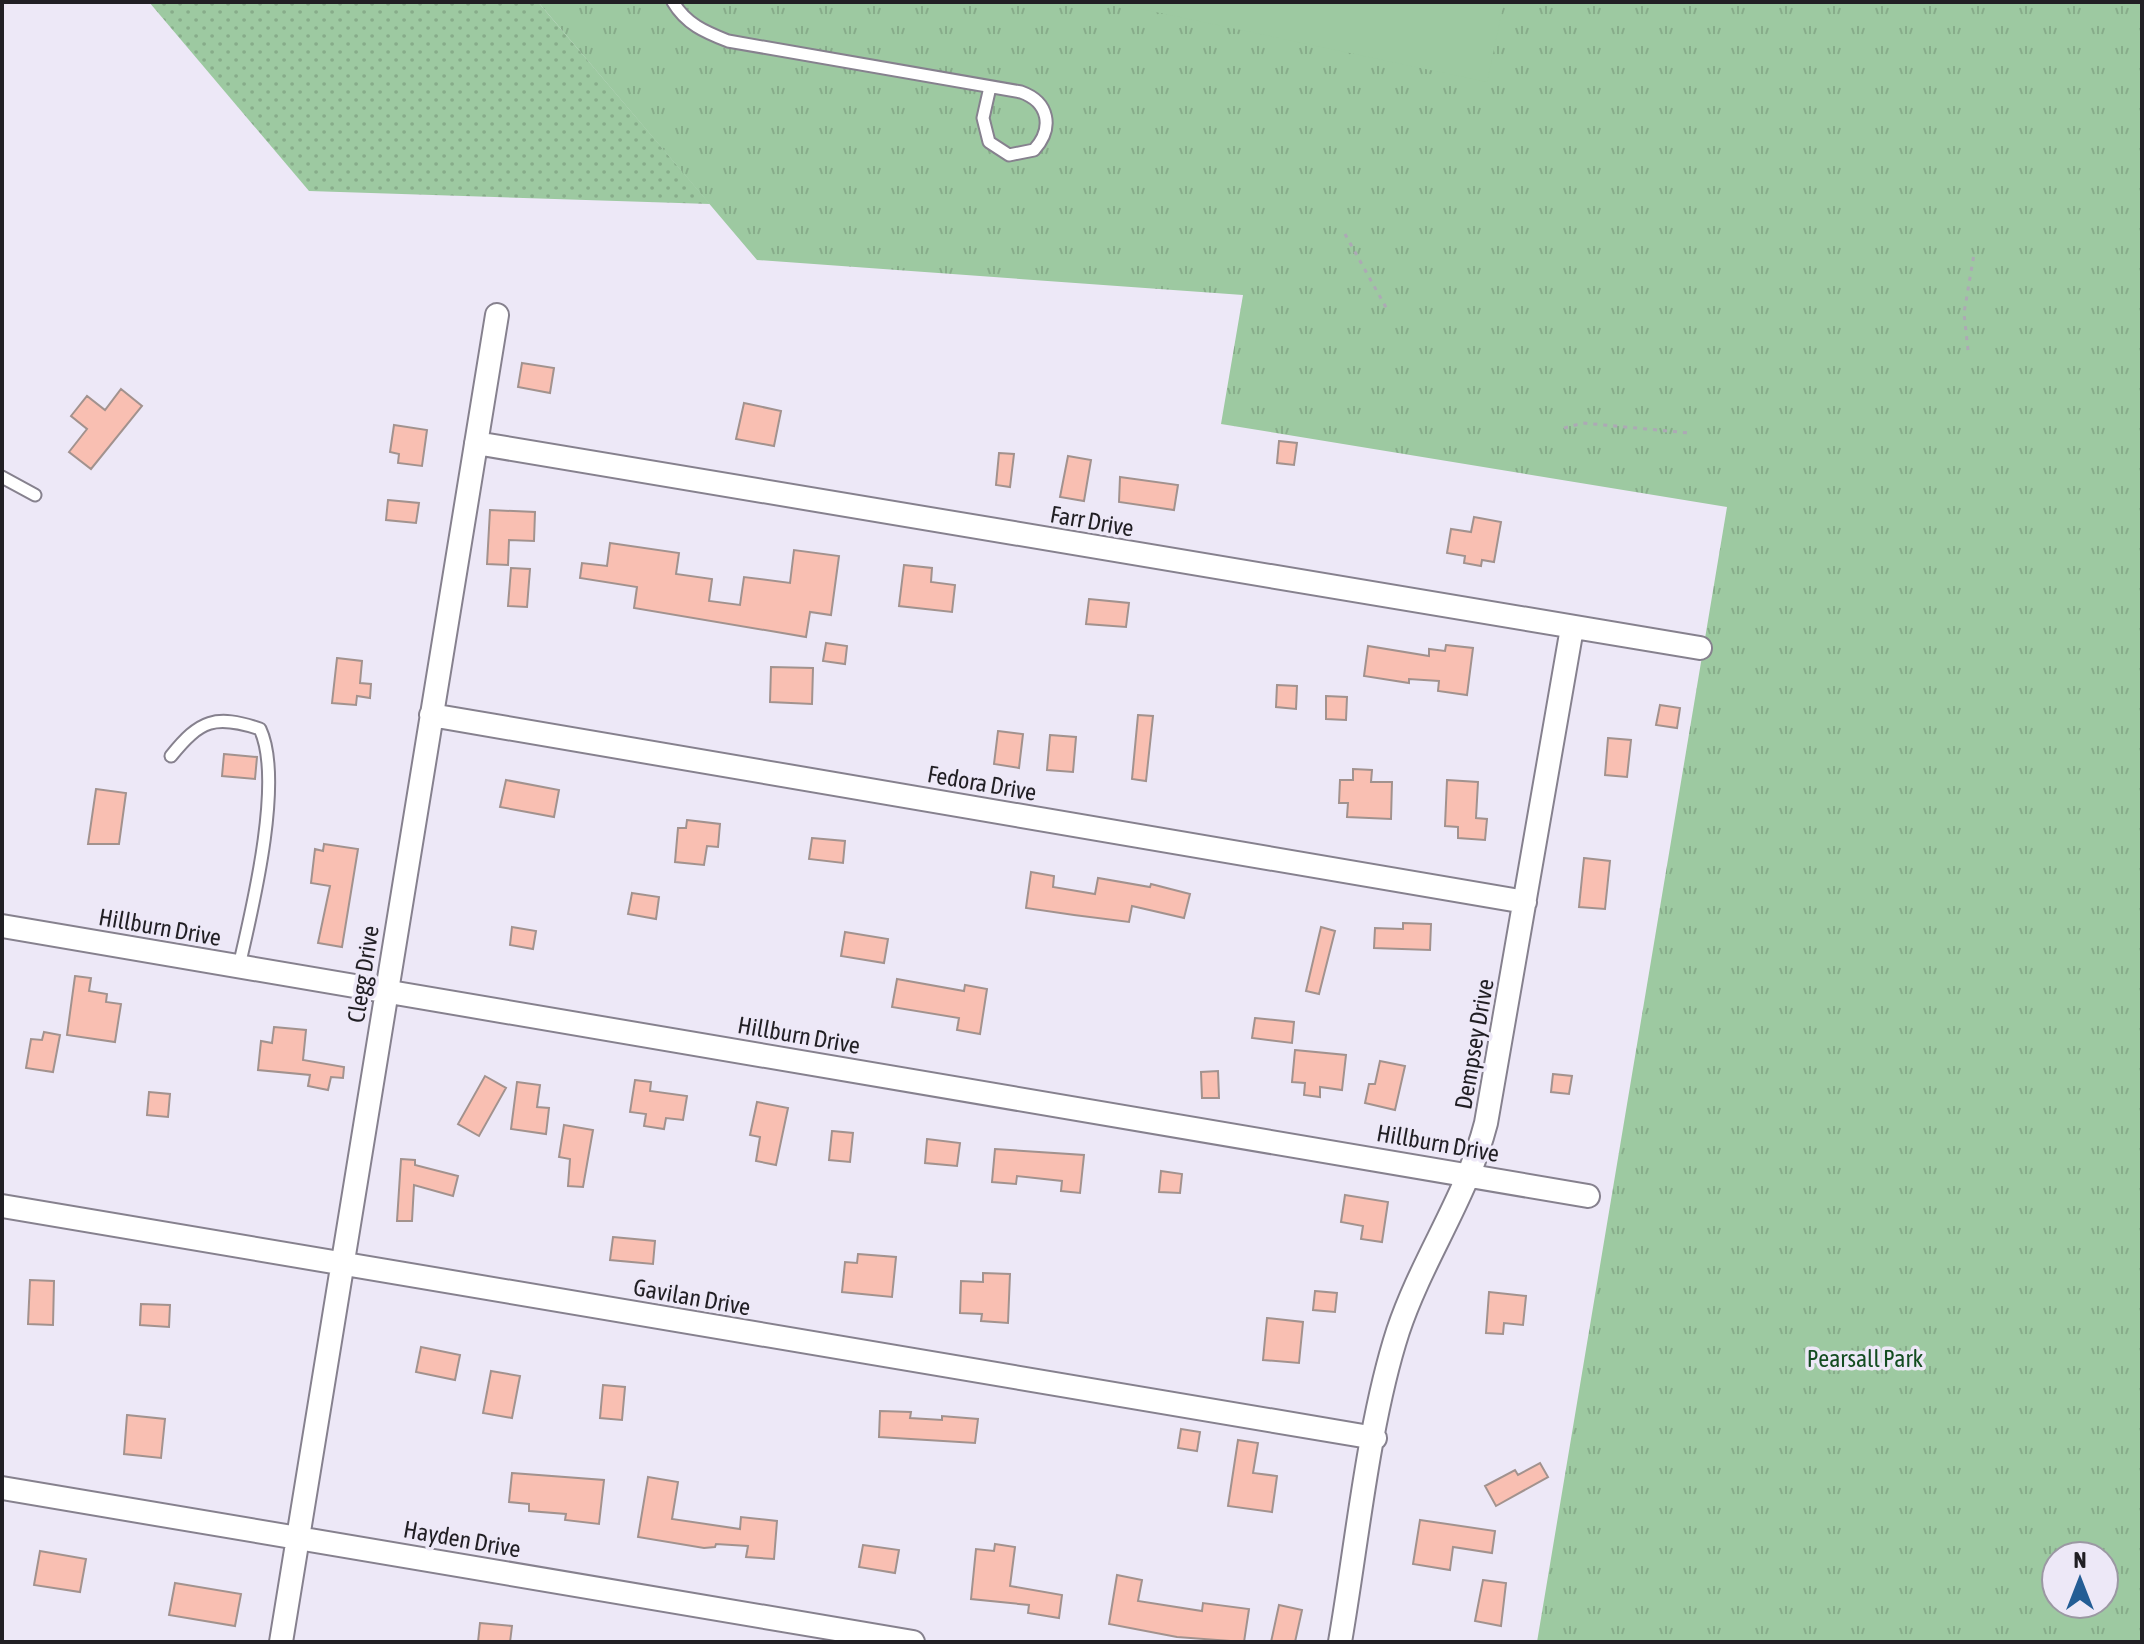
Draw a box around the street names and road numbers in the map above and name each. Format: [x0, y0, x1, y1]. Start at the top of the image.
street label: Farr Drive [1048, 500, 1136, 542]
street label: Fedora Drive [925, 760, 1039, 806]
street label: Hillburn Drive [97, 903, 223, 951]
street label: Clegg Drive [342, 924, 384, 1024]
street label: Dempsey Drive [1449, 977, 1499, 1111]
street label: Hillburn Drive [736, 1011, 862, 1059]
street label: Hillburn Drive [1375, 1119, 1501, 1167]
street label: Gavilan Drive [631, 1273, 753, 1321]
street label: Hayden Drive [401, 1515, 523, 1563]

